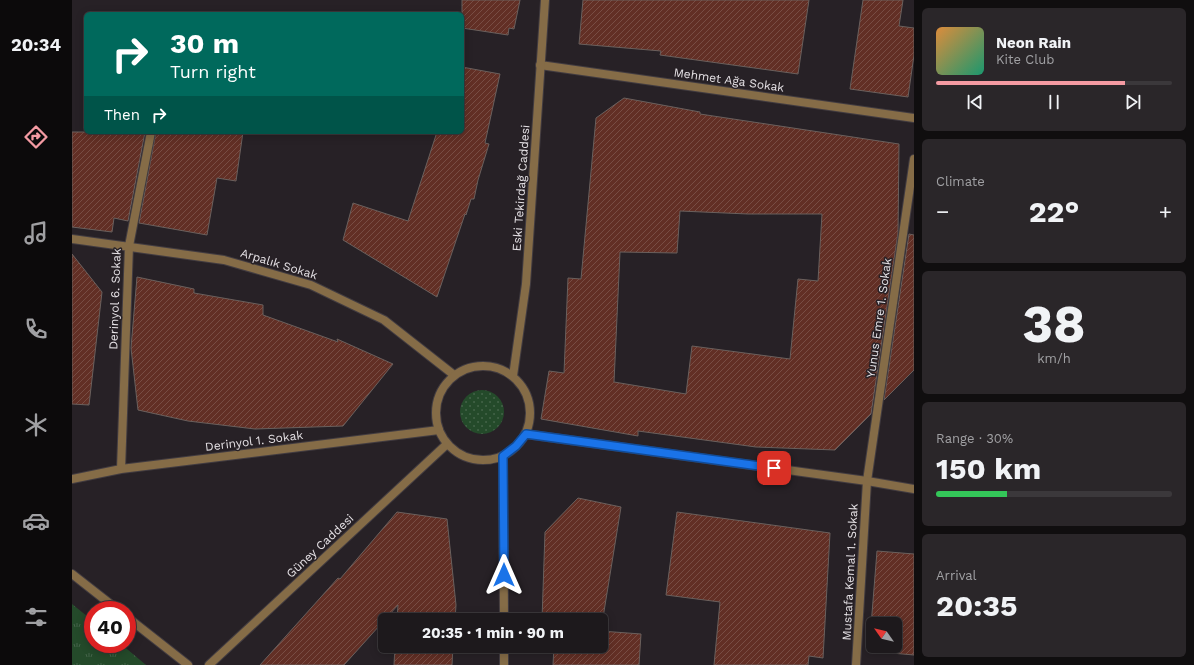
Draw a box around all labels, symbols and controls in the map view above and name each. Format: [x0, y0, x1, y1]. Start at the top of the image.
text: 30 m [170, 27, 239, 60]
icon: right [104, 28, 156, 80]
text: 20:34 [11, 34, 61, 55]
text: Neon Rain [996, 34, 1071, 52]
text: Kite Club [996, 52, 1054, 67]
text: Turn right [170, 61, 256, 82]
street label: Mehmet Ağa Sokak [673, 65, 785, 95]
icon: previous [964, 91, 986, 113]
icon: pause [1043, 91, 1065, 113]
icon: next [1122, 91, 1144, 113]
icon: right [148, 104, 170, 126]
text: Then [104, 106, 140, 124]
icon: directions [22, 123, 50, 151]
street label: Eski Tekirdağ Caddesi [510, 124, 532, 252]
text: Climate [936, 174, 985, 189]
text: 22° [1029, 194, 1079, 229]
text: − [936, 199, 949, 224]
text: + [1159, 199, 1172, 224]
icon: music [22, 219, 50, 247]
street label: Arpalık Sokak [239, 246, 319, 282]
street label: Derinyol 6. Sokak [106, 248, 124, 350]
street label: Yunus Emre 1. Sokak [864, 257, 894, 379]
text: 38 [1022, 294, 1086, 355]
icon: phone [22, 315, 50, 343]
text: km/h [1037, 351, 1071, 366]
icon: climate [22, 411, 50, 439]
street label: Derinyol 1. Sokak [204, 428, 304, 454]
text: Range · 30% [936, 431, 1013, 446]
pin [757, 451, 791, 485]
text: 150 km [936, 451, 1041, 486]
icon: arrive [763, 457, 785, 479]
street label: Mustafa Kemal 1. Sokak [839, 503, 861, 641]
icon: car [22, 507, 50, 535]
street label: Güney Caddesi [284, 511, 356, 581]
position arrow [483, 554, 525, 596]
text: Arrival [936, 568, 977, 583]
text: 20:35 [936, 588, 1018, 623]
speed limit sign: 40 [84, 601, 136, 653]
icon: filters [22, 603, 50, 631]
north arrow [866, 617, 902, 653]
map controls [866, 617, 902, 653]
text: 20:35 · 1 min · 90 m [422, 624, 564, 642]

